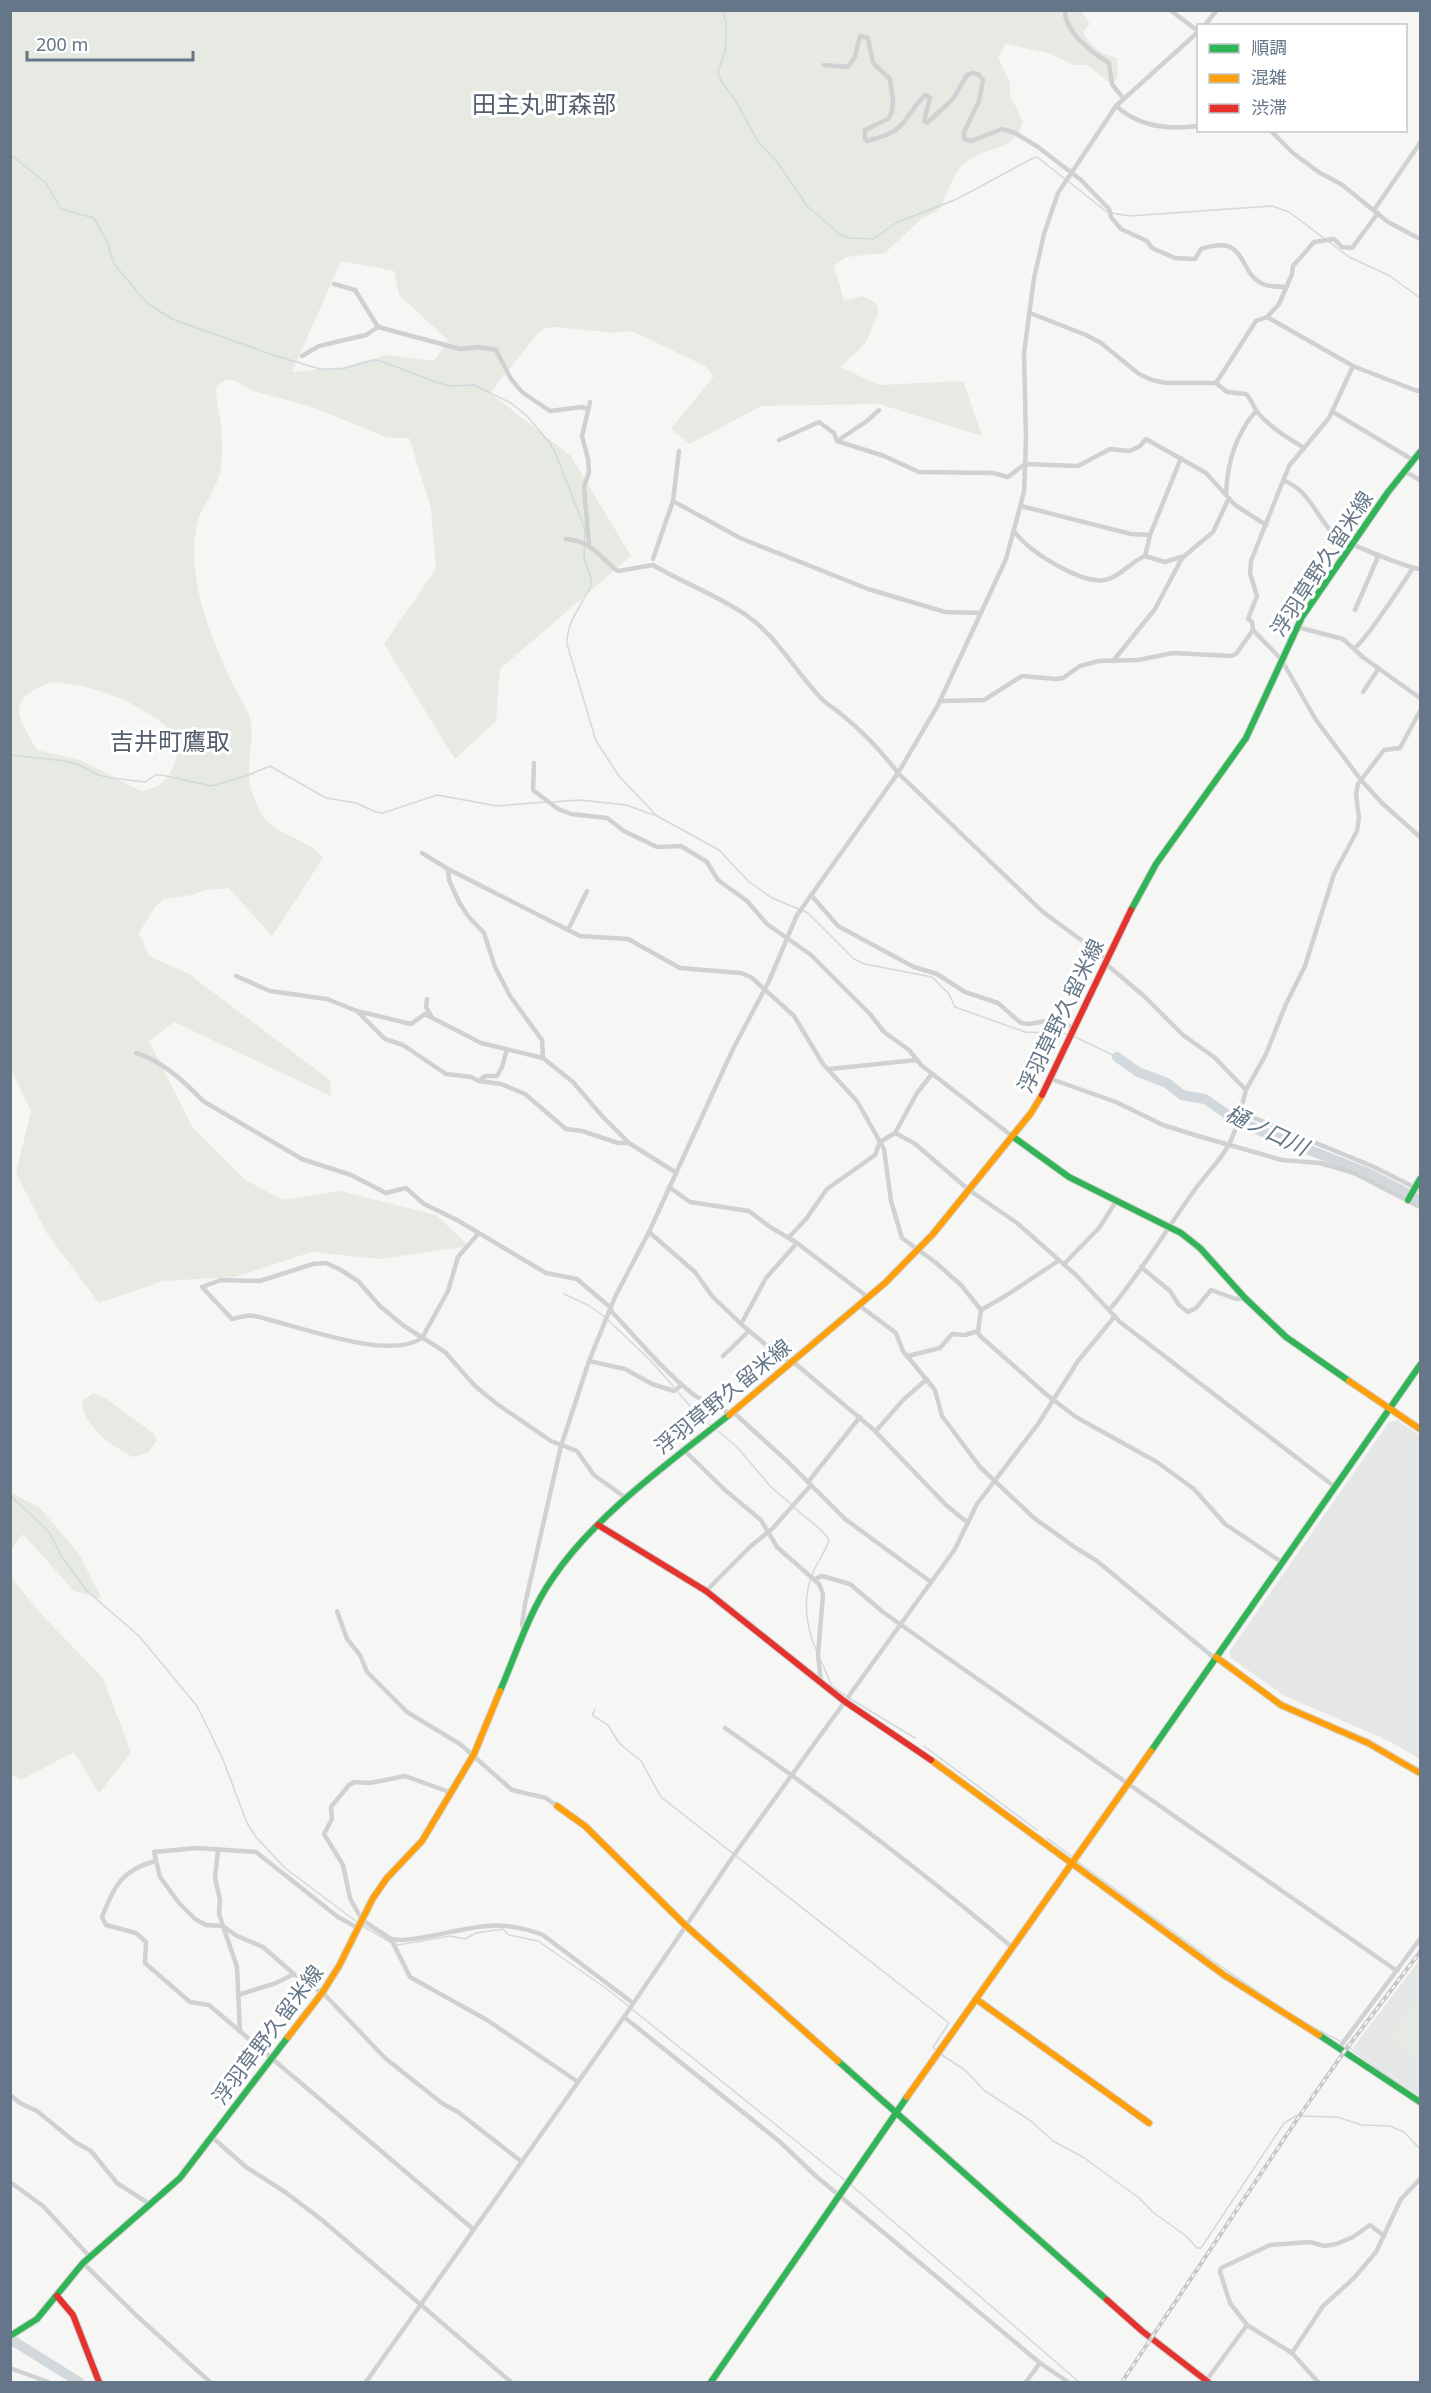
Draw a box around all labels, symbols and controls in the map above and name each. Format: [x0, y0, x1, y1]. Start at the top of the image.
scale bar [27, 24, 194, 62]
legend [1197, 24, 1407, 132]
text: 200 m [36, 32, 88, 56]
text: 順調 [1251, 35, 1287, 59]
text: 混雑 [1251, 65, 1287, 89]
district label: 田主丸町森部 [472, 87, 616, 120]
text: 渋滞 [1251, 95, 1287, 119]
street label: 浮羽草野久留米線 [1264, 485, 1379, 642]
district label: 吉井町鷹取 [110, 724, 230, 757]
street label: 浮羽草野久留米線 [1011, 934, 1110, 1097]
water label: 樋ノ口川 [1221, 1097, 1315, 1162]
street label: 浮羽草野久留米線 [648, 1332, 796, 1460]
street label: 浮羽草野久留米線 [205, 1959, 329, 2110]

